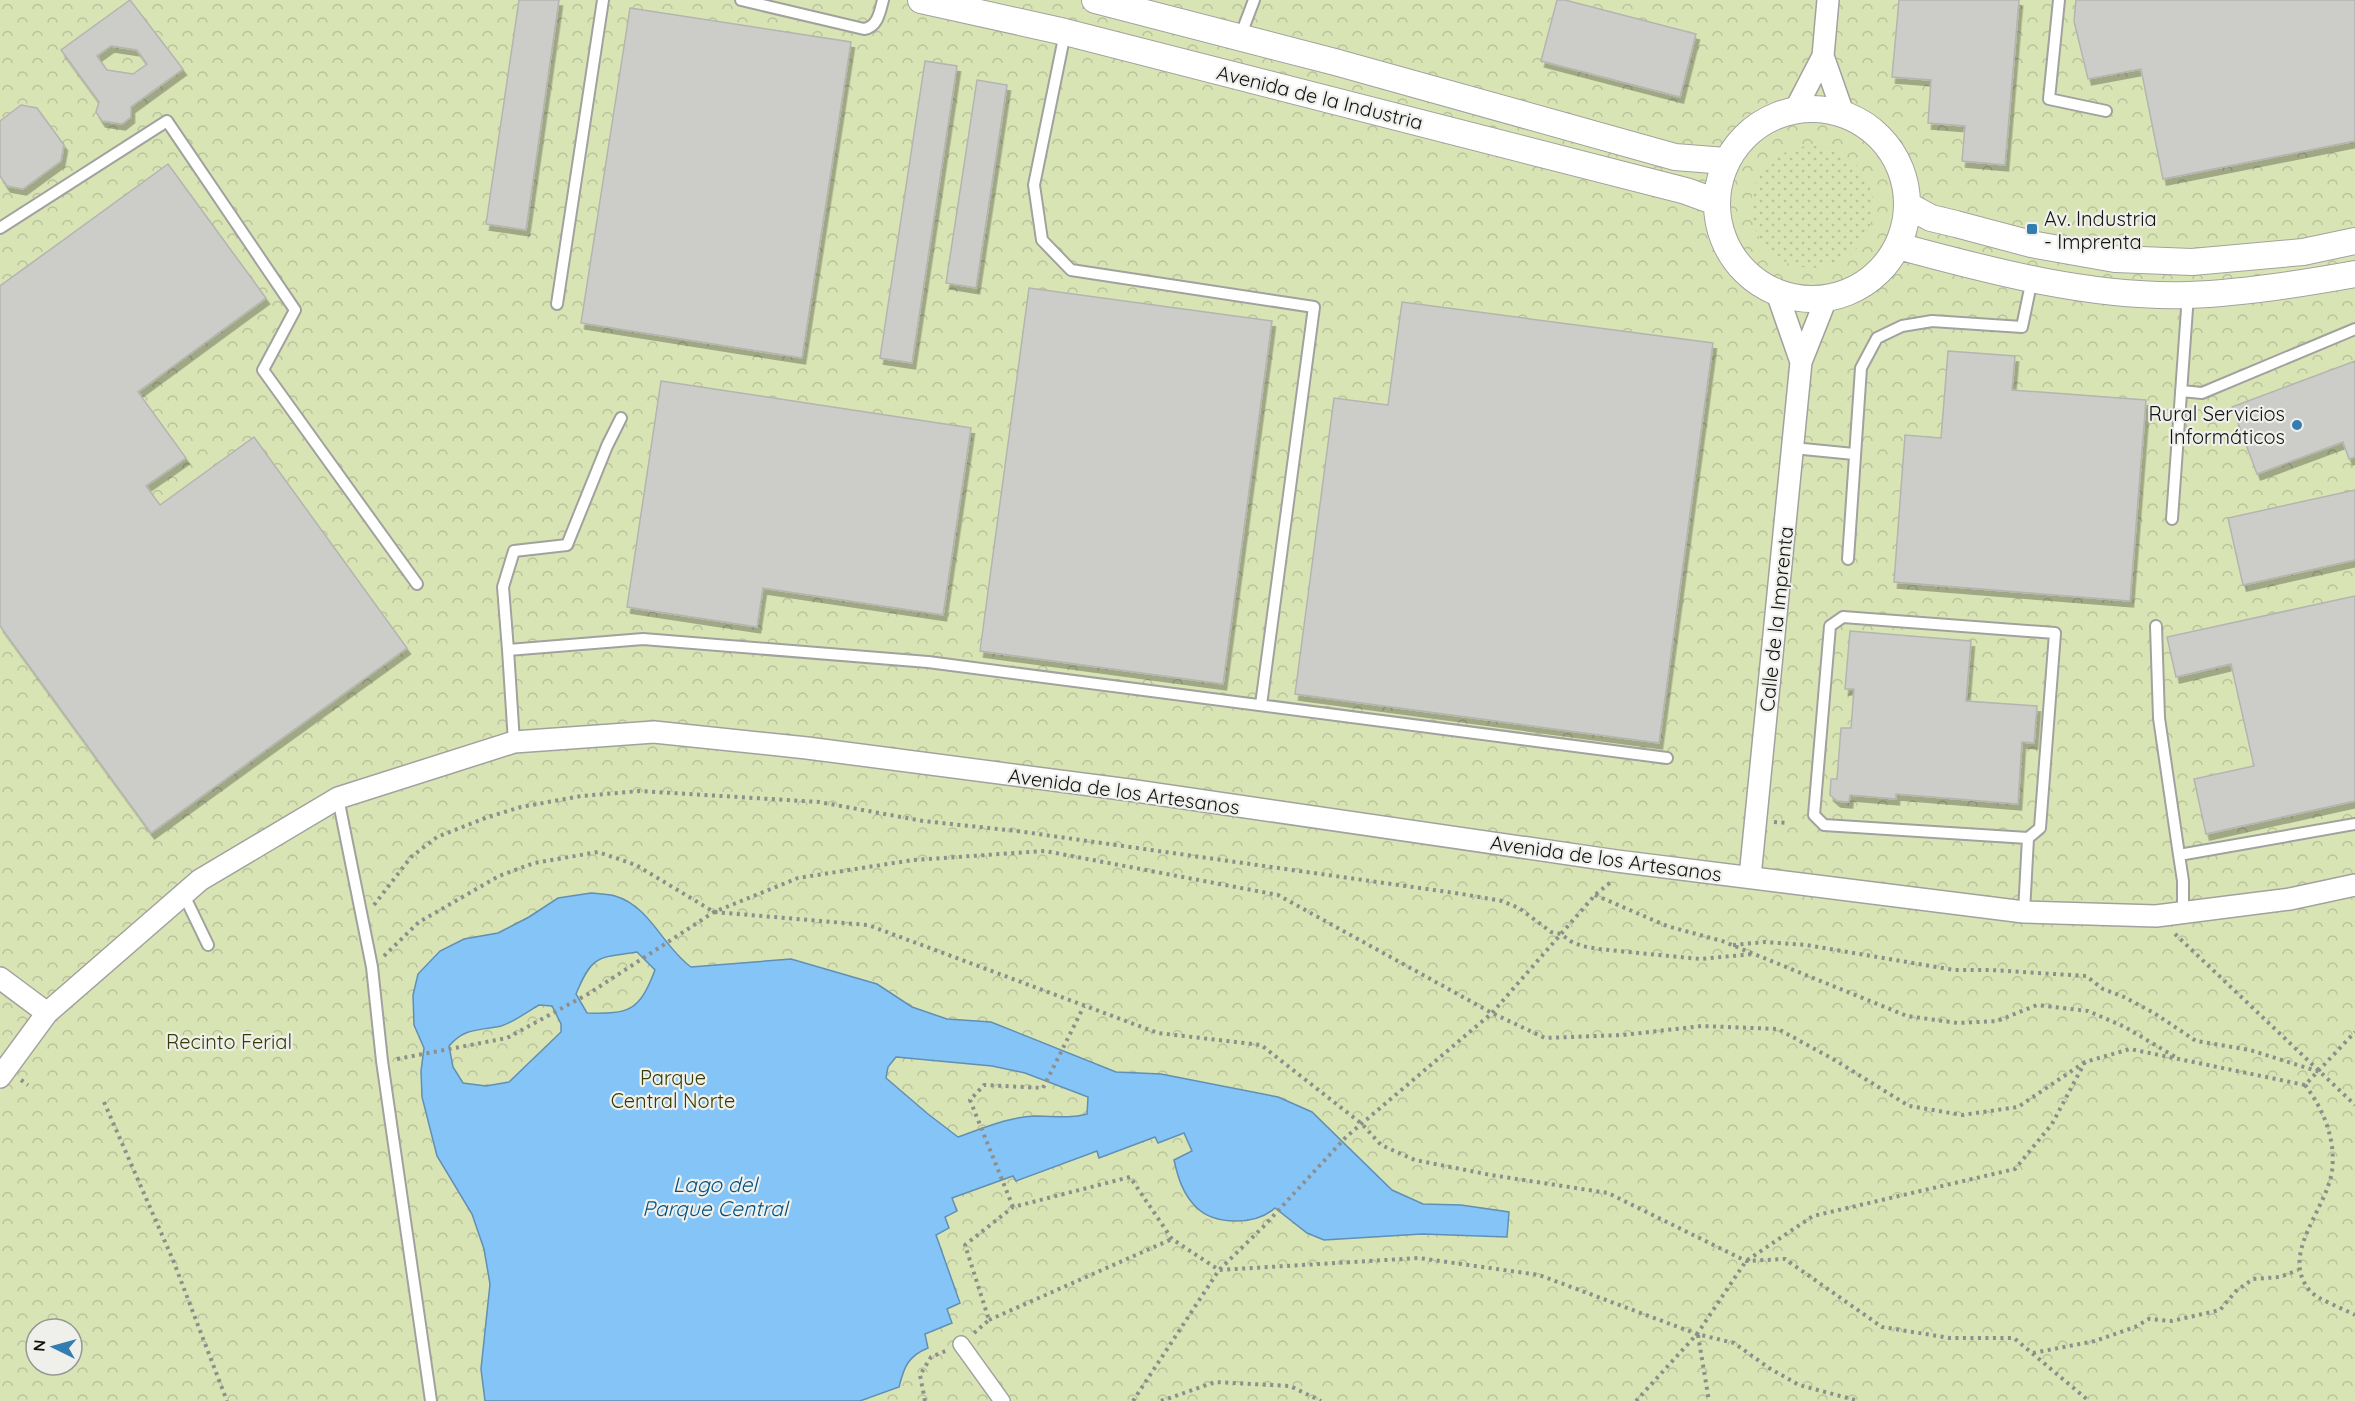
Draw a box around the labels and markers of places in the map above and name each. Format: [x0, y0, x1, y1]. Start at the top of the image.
place label: Av. Industria - Imprenta [2044, 206, 2157, 254]
marker: Av. Industria - Imprenta [2025, 222, 2039, 236]
place label: Rural Servicios Informáticos [2149, 401, 2285, 449]
marker: Rural Servicios Informáticos [2290, 418, 2304, 432]

